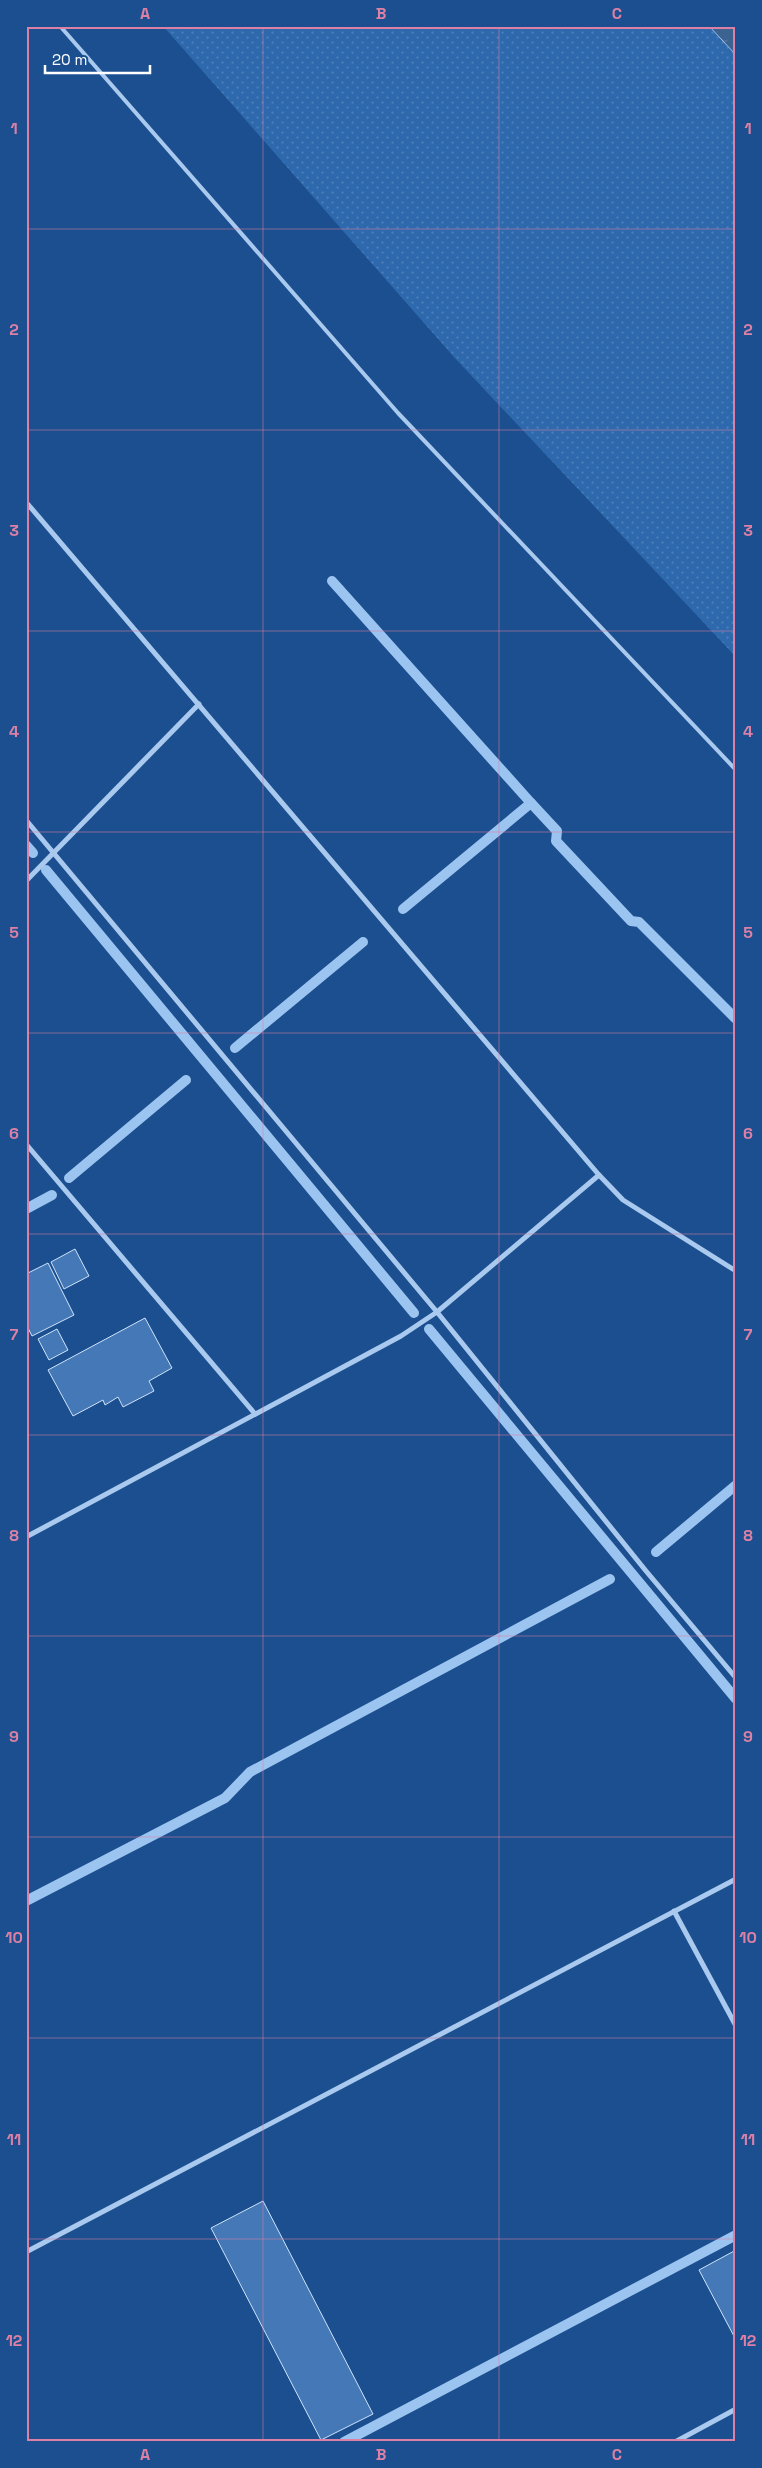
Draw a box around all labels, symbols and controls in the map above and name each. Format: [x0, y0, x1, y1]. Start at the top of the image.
text: A [140, 3, 150, 24]
text: B [376, 3, 386, 24]
text: C [612, 3, 622, 24]
scale bar [45, 42, 150, 74]
text: 20 m [52, 50, 87, 69]
text: 1 [10, 118, 18, 139]
text: 1 [744, 118, 752, 139]
text: 2 [9, 319, 19, 340]
text: 2 [743, 319, 753, 340]
text: 3 [9, 520, 19, 541]
text: 3 [743, 520, 753, 541]
text: 4 [9, 721, 19, 742]
text: 4 [743, 721, 753, 742]
text: 5 [9, 922, 19, 943]
text: 5 [743, 922, 753, 943]
text: 6 [9, 1123, 19, 1144]
text: 6 [743, 1123, 753, 1144]
text: 7 [10, 1324, 19, 1345]
text: 7 [744, 1324, 753, 1345]
text: 8 [9, 1525, 19, 1546]
text: 8 [743, 1525, 753, 1546]
text: 9 [9, 1726, 19, 1747]
text: 9 [743, 1726, 753, 1747]
text: 10 [5, 1927, 23, 1948]
text: 10 [739, 1927, 757, 1948]
text: 11 [7, 2129, 21, 2150]
text: 11 [741, 2129, 755, 2150]
text: 12 [6, 2330, 22, 2351]
text: 12 [740, 2330, 756, 2351]
text: A [140, 2444, 150, 2465]
text: B [376, 2444, 386, 2465]
text: C [612, 2444, 622, 2465]

